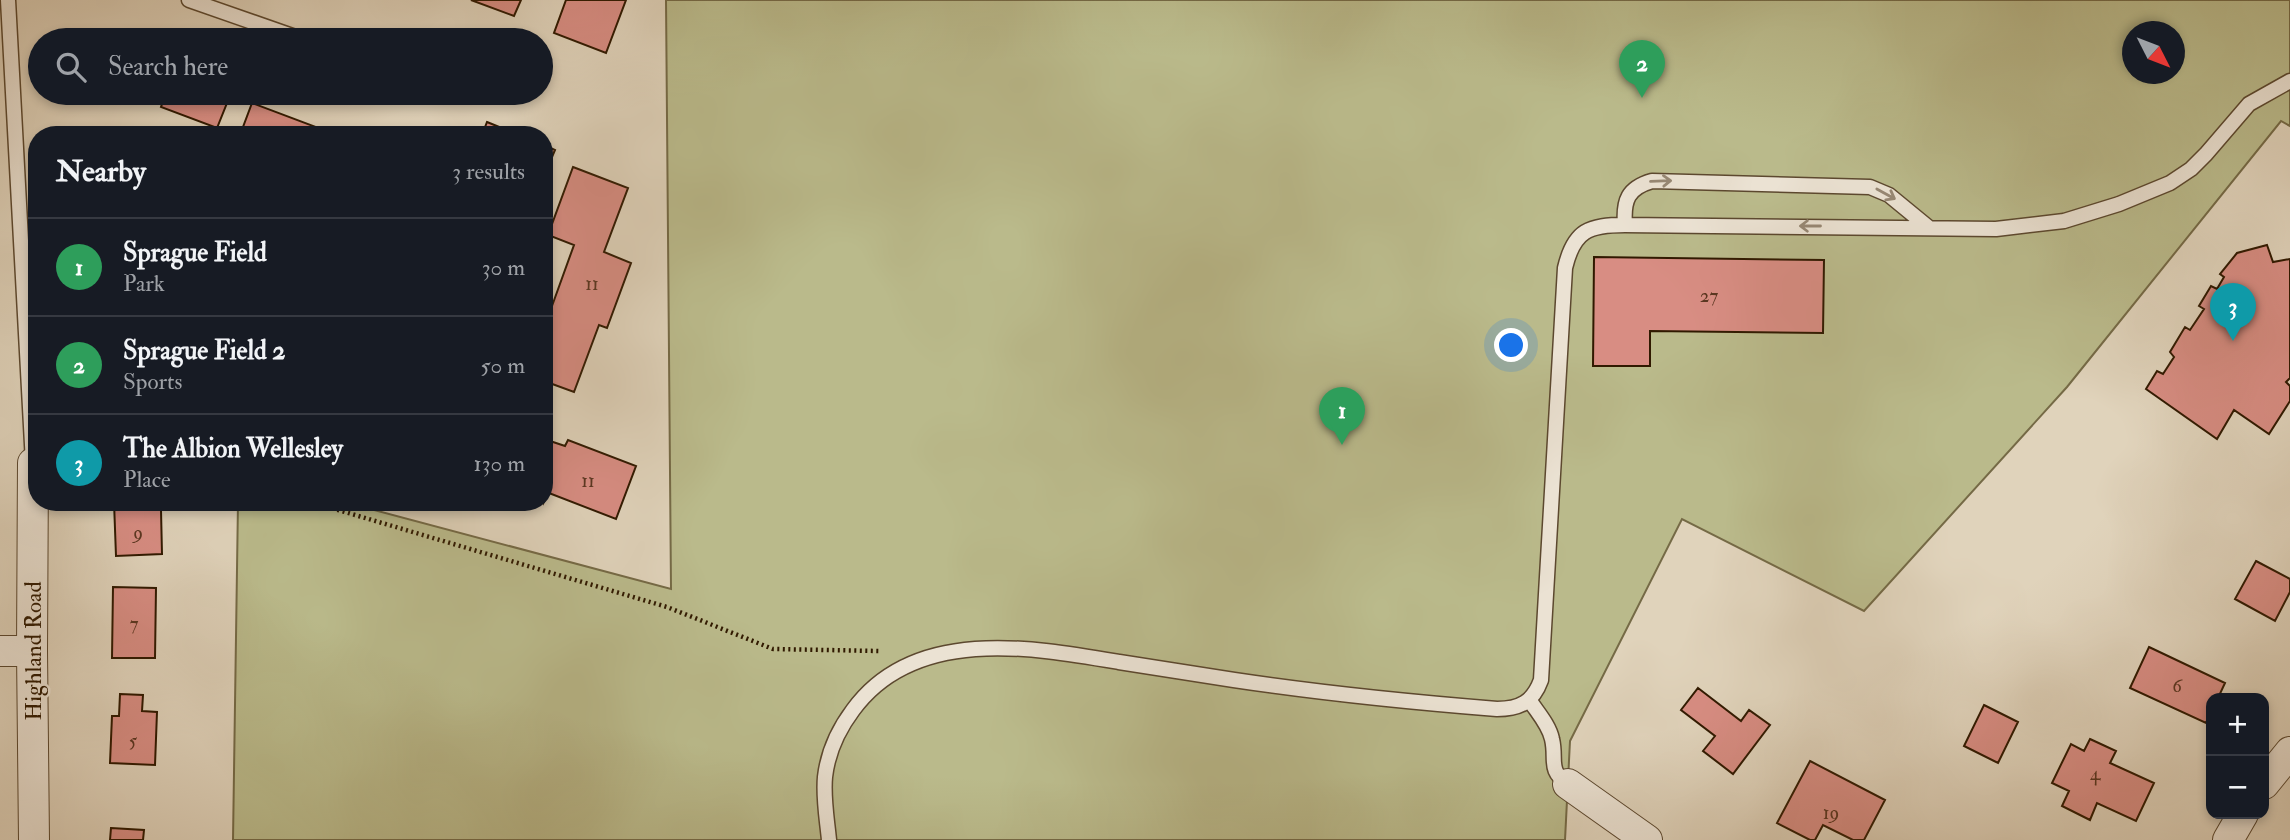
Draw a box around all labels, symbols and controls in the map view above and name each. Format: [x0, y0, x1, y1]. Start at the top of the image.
north arrow [2122, 21, 2185, 84]
search box [28, 28, 553, 105]
pin: 2 [1619, 40, 1665, 98]
icon: search [52, 48, 90, 86]
text: Search here [108, 51, 228, 83]
text: Nearby [56, 153, 146, 190]
text: 3 results [452, 157, 525, 186]
one-way arrow [1649, 175, 1672, 188]
one-way arrow [1875, 188, 1896, 201]
one-way arrow [1799, 220, 1822, 233]
text: Sprague Field [123, 237, 267, 269]
text: 1 [75, 253, 83, 282]
text: 30 m [482, 253, 525, 282]
text: Park [123, 269, 165, 298]
house number: 11 [585, 272, 599, 296]
pin: 3 [2210, 283, 2256, 341]
house number: 27 [1700, 284, 1718, 308]
your location [1494, 328, 1528, 362]
text: Sprague Field 2 [123, 335, 285, 367]
text: 2 [73, 351, 85, 380]
text: 50 m [481, 351, 525, 380]
text: Sports [123, 367, 182, 396]
pin: 1 [1319, 387, 1365, 445]
text: The Albion Wellesley [123, 433, 343, 465]
text: 3 [75, 449, 83, 478]
text: 130 m [473, 449, 525, 478]
text: Place [123, 465, 171, 494]
house number: 11 [581, 469, 595, 493]
house number: 9 [131, 521, 143, 545]
street label: Highland Road [19, 581, 48, 721]
house number: 7 [130, 612, 139, 636]
house number: 6 [2172, 674, 2183, 698]
map controls [2206, 693, 2269, 819]
button: + [2206, 693, 2269, 756]
house number: 5 [129, 729, 138, 753]
button: − [2206, 756, 2269, 819]
house number: 4 [2090, 762, 2101, 786]
house number: 19 [1823, 801, 1839, 825]

